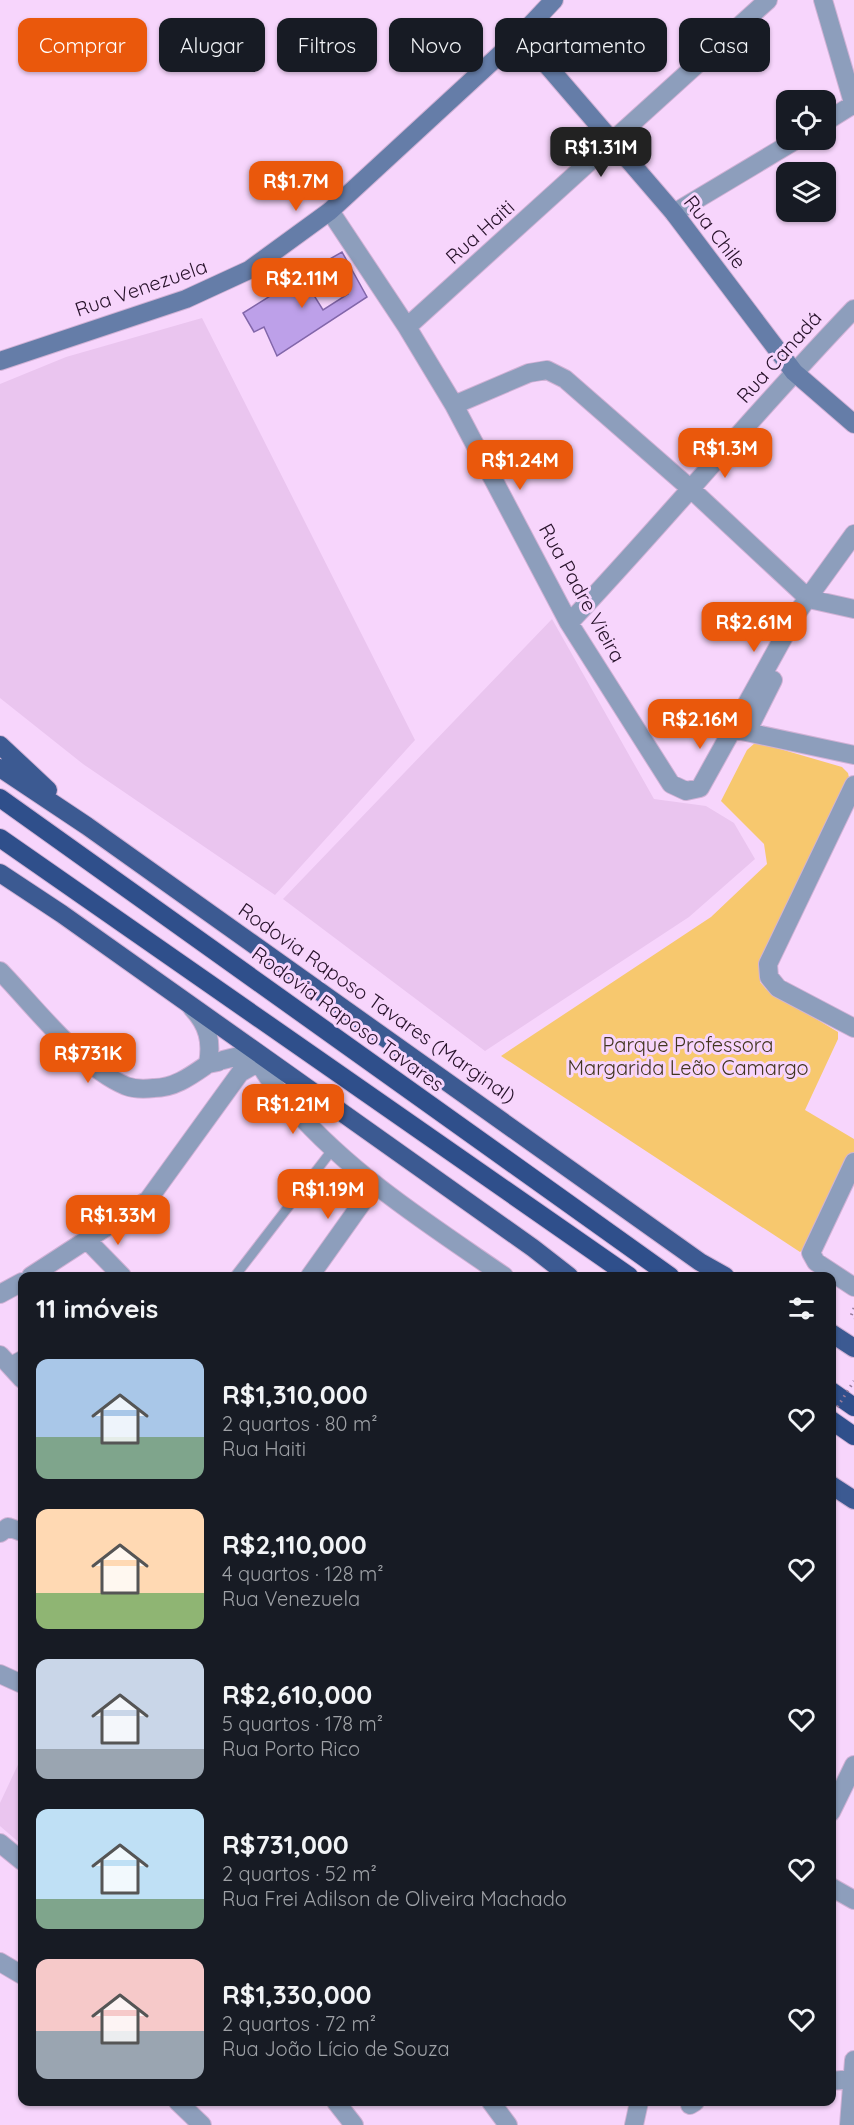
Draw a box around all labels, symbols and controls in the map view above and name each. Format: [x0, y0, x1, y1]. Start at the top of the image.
chip: Comprar [18, 18, 147, 72]
chip: Alugar [159, 18, 265, 72]
chip: Filtros [277, 18, 377, 72]
chip: Novo [389, 18, 483, 72]
chip: Apartamento [495, 18, 667, 72]
chip: Casa [679, 18, 770, 72]
map controls [776, 90, 836, 222]
button: locate [776, 90, 836, 150]
pin: R$1.31M [546, 127, 656, 178]
text: R$1.31M [564, 134, 638, 159]
pin: R$1.7M [247, 161, 345, 212]
button: layers [776, 162, 836, 222]
text: R$1.7M [263, 168, 329, 193]
street label: Rua Chile [679, 190, 752, 273]
street label: Rua Haiti [440, 194, 519, 269]
street label: Rua Venezuela [71, 253, 210, 322]
pin: R$2.11M [247, 258, 357, 309]
text: R$2.11M [266, 265, 338, 290]
street label: Rua Canadá [731, 305, 826, 408]
pin: R$1.3M [676, 428, 774, 479]
text: R$1.3M [692, 435, 758, 460]
pin: R$1.24M [465, 440, 575, 491]
text: R$1.24M [481, 447, 559, 472]
street label: Rua Padre Vieira [534, 519, 631, 667]
pin: R$2.61M [699, 602, 809, 653]
text: R$2.61M [716, 609, 792, 634]
pin: R$2.16M [645, 699, 755, 750]
text: R$2.16M [662, 706, 738, 731]
street label: Rodovia Raposo Tavares (Marginal) [234, 898, 520, 1108]
street label: Rodovia Raposo Tavares [247, 941, 449, 1097]
park label: Parque Professora Margarida Leão Camargo [567, 1032, 809, 1080]
pin: R$731K [39, 1033, 137, 1084]
text: R$731K [54, 1040, 122, 1065]
pin: R$1.21M [238, 1084, 348, 1135]
text: R$1.21M [256, 1091, 330, 1116]
pin: R$1.19M [273, 1169, 383, 1220]
text: R$1.19M [292, 1176, 364, 1201]
pin: R$1.33M [63, 1195, 173, 1246]
text: R$1.33M [80, 1202, 156, 1227]
text: 11 imóveis [36, 1292, 158, 1325]
icon: filters [785, 1292, 818, 1325]
text: R$1,310,000 [222, 1378, 368, 1411]
icon: home [84, 1383, 156, 1455]
icon: heart [785, 1403, 818, 1436]
text: 2 quartos · 80 m² [222, 1411, 378, 1436]
text: Rua Haiti [222, 1436, 306, 1461]
text: R$2,110,000 [222, 1528, 367, 1561]
icon: home [84, 1533, 156, 1605]
icon: heart [785, 1553, 818, 1586]
text: 4 quartos · 128 m² [222, 1561, 384, 1586]
text: Rua Venezuela [222, 1586, 360, 1611]
text: R$2,610,000 [222, 1678, 372, 1711]
icon: home [84, 1683, 156, 1755]
icon: heart [785, 1703, 818, 1736]
text: 5 quartos · 178 m² [222, 1711, 383, 1736]
text: Rua Porto Rico [222, 1736, 360, 1761]
text: R$731,000 [222, 1828, 349, 1861]
icon: home [84, 1833, 156, 1905]
icon: heart [785, 1853, 818, 1886]
text: 2 quartos · 52 m² [222, 1861, 377, 1886]
text: Rua Frei Adilson de Oliveira Machado [222, 1886, 567, 1911]
text: R$1,330,000 [222, 1978, 372, 2011]
icon: home [84, 1983, 156, 2055]
icon: heart [785, 2003, 818, 2036]
text: 2 quartos · 72 m² [222, 2011, 376, 2036]
text: Rua João Lício de Souza [222, 2036, 450, 2061]

